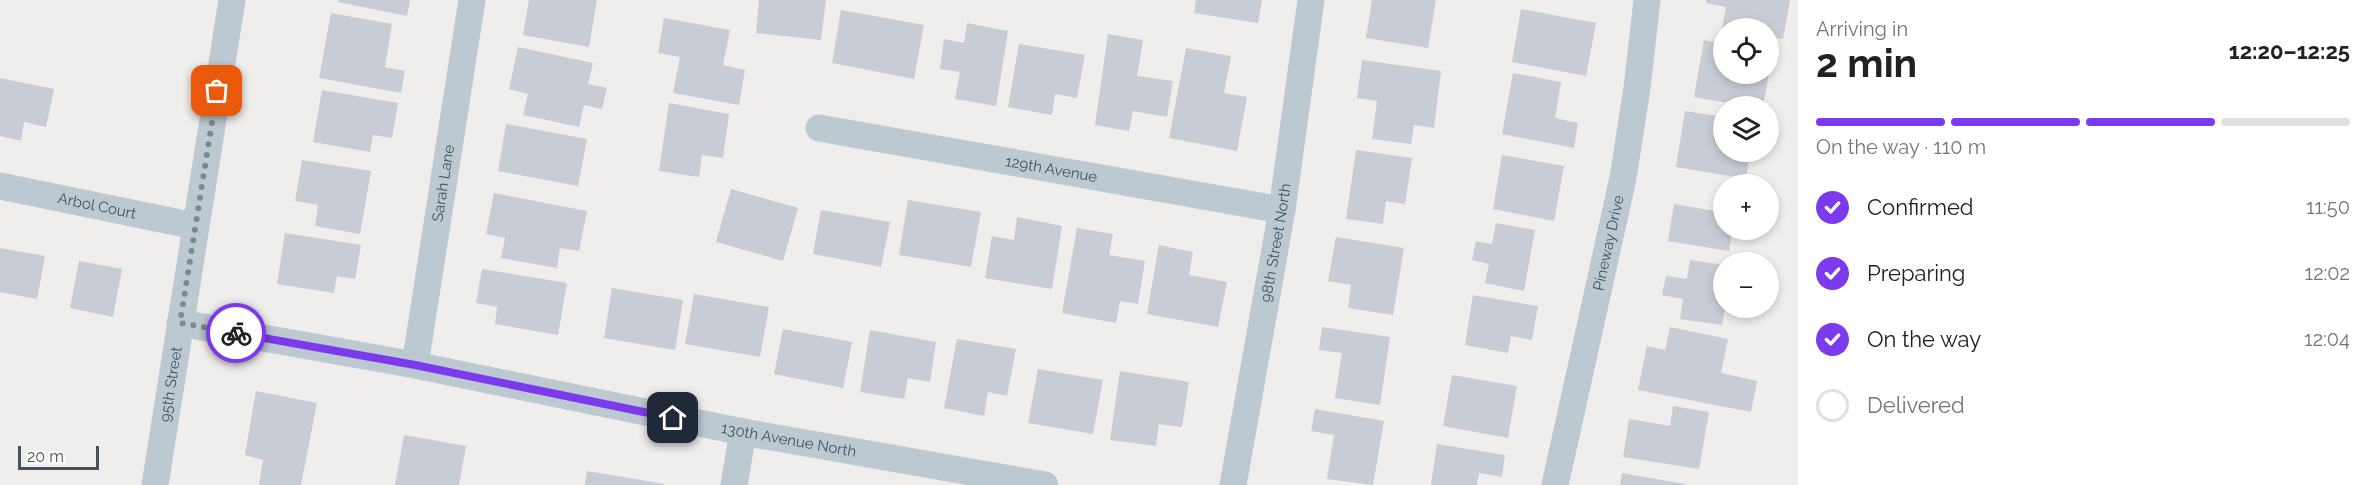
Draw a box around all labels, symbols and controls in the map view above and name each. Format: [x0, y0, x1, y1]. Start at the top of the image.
text: Arriving in [1816, 17, 1908, 41]
map controls [1713, 18, 1779, 318]
button: locate [1713, 18, 1779, 84]
text: 12:20–12:25 [2229, 38, 2350, 64]
text: 2 min [1816, 40, 1917, 86]
pin [191, 65, 242, 116]
icon: bag [200, 74, 233, 107]
button: layers [1713, 96, 1779, 162]
text: On the way · 110 m [1816, 135, 1986, 159]
street label: Sarah Lane [428, 143, 458, 223]
street label: 129th Avenue [1004, 152, 1099, 186]
button: + [1713, 174, 1779, 240]
street label: 98th Street North [1257, 182, 1295, 304]
street label: Arbol Court [56, 189, 138, 223]
icon: check [1816, 191, 1849, 224]
street label: Pineway Drive [1589, 193, 1628, 292]
text: Confirmed [1867, 194, 1974, 220]
text: 11:50 [2306, 195, 2350, 219]
button: − [1713, 252, 1779, 318]
icon: check [1816, 257, 1849, 290]
text: Preparing [1867, 260, 1965, 286]
text: 12:02 [2305, 261, 2350, 285]
courier [206, 303, 266, 363]
icon: bike [220, 317, 253, 350]
icon: check [1816, 323, 1849, 356]
text: On the way [1867, 326, 1981, 352]
text: 12:04 [2304, 327, 2350, 351]
street label: 95th Street [156, 345, 186, 423]
pin [647, 392, 698, 443]
text: Delivered [1867, 392, 1965, 418]
icon: home [656, 401, 689, 434]
street label: 130th Avenue North [720, 419, 858, 461]
scale bar [18, 443, 99, 470]
text: 20 m [27, 447, 64, 466]

